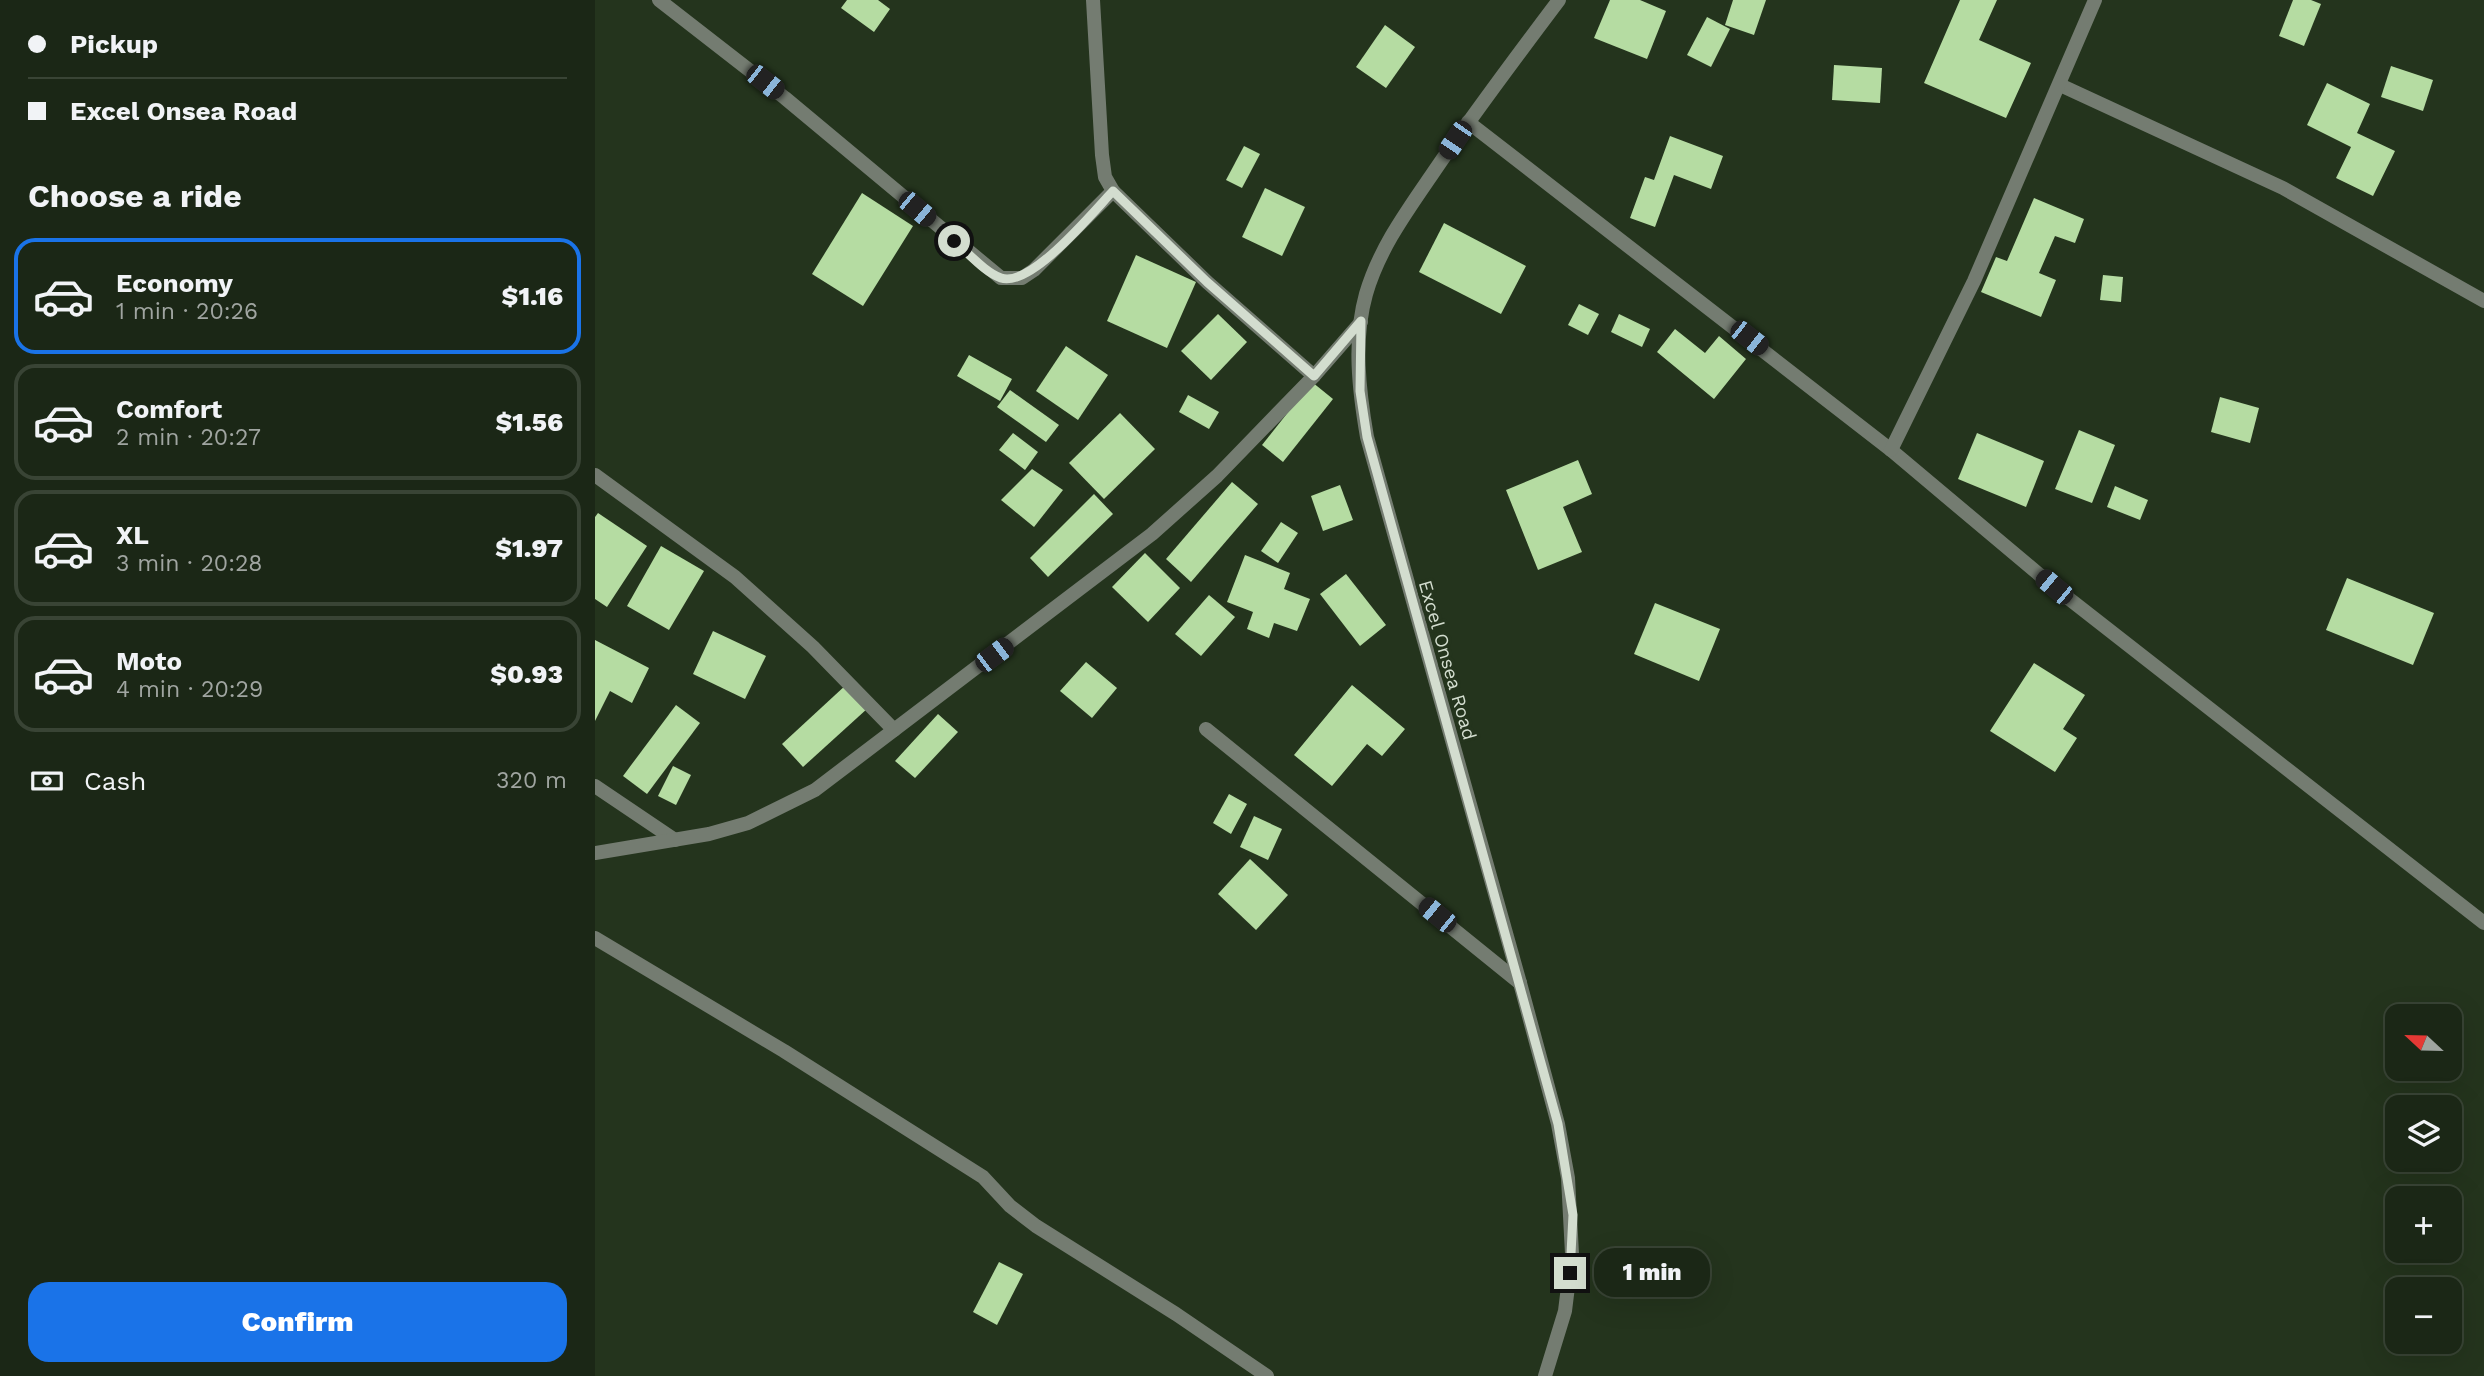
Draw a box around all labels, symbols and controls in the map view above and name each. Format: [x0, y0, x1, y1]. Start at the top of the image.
text: Pickup [70, 29, 158, 59]
car [742, 61, 789, 103]
text: Excel Onsea Road [70, 96, 297, 126]
car [1435, 117, 1476, 163]
text: Choose a ride [28, 177, 242, 215]
car [895, 187, 940, 231]
route start [938, 225, 970, 257]
icon: car [32, 265, 95, 328]
text: Economy [116, 268, 233, 298]
text: $1.16 [502, 281, 563, 311]
text: 1 min · 20:26 [116, 298, 258, 325]
car [1726, 317, 1773, 359]
icon: car [32, 391, 95, 454]
text: Comfort [116, 394, 222, 424]
text: $1.56 [496, 407, 563, 437]
text: 2 min · 20:27 [116, 424, 261, 451]
icon: car [32, 517, 95, 580]
text: XL [116, 520, 149, 550]
text: $1.97 [495, 533, 563, 563]
text: 3 min · 20:28 [116, 550, 263, 577]
car [2032, 565, 2077, 609]
street label: Excel Onsea Road [1414, 578, 1481, 743]
car [971, 634, 1018, 676]
icon: car [32, 643, 95, 706]
text: Moto [116, 646, 182, 676]
text: $0.93 [490, 659, 563, 689]
text: 4 min · 20:29 [116, 676, 263, 703]
icon: cash [28, 762, 66, 800]
text: Cash [84, 766, 146, 796]
text: 320 m [496, 767, 567, 794]
car [1415, 894, 1460, 936]
north arrow [2385, 1004, 2462, 1082]
map controls [2385, 1004, 2462, 1354]
button: layers [2385, 1095, 2462, 1172]
button: + [2385, 1186, 2462, 1263]
callout: 1 min [1595, 1248, 1710, 1298]
route end [1554, 1257, 1586, 1289]
text: 1 min [1622, 1259, 1682, 1286]
button: − [2385, 1277, 2462, 1354]
button: Confirm [28, 1282, 567, 1362]

